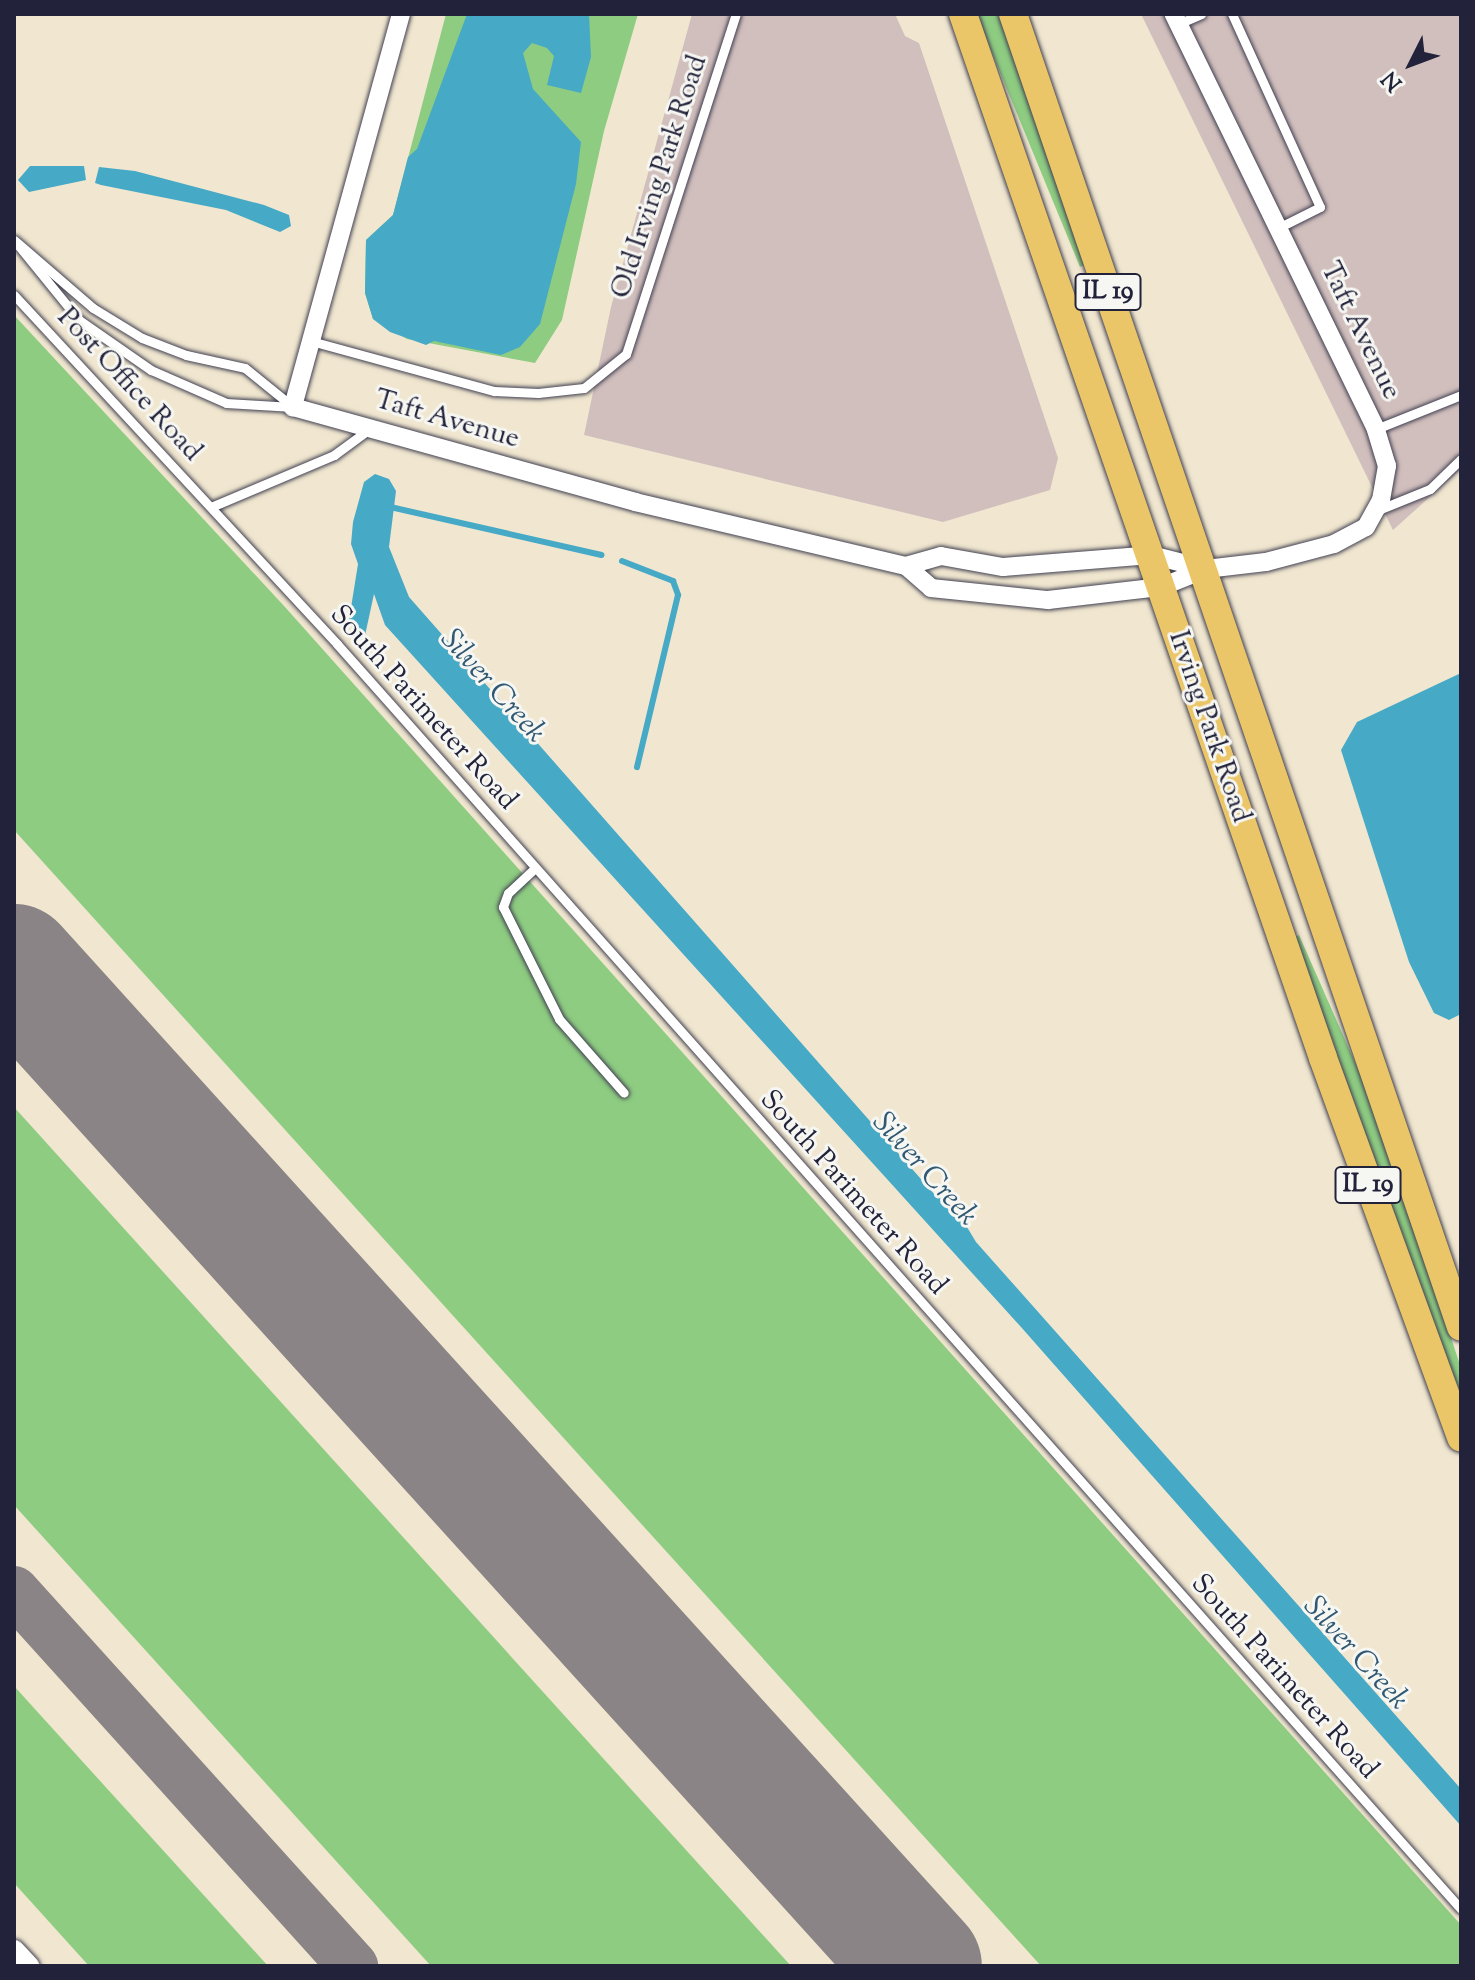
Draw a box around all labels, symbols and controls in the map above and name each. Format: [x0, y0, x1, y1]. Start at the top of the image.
north arrow [1371, 24, 1451, 104]
street label: Old Irving Park Road [605, 51, 715, 303]
text: N [1375, 63, 1411, 97]
street label: Taft Avenue [1312, 257, 1408, 405]
road number: IL 19 [1074, 270, 1142, 314]
street label: Post Office Road [49, 301, 209, 469]
street label: Taft Avenue [371, 383, 523, 457]
street label: South Parimeter Road [322, 599, 524, 817]
water label: Silver Creek [432, 623, 552, 751]
street label: Irving Park Road [1160, 627, 1258, 827]
street label: South Parimeter Road [752, 1084, 954, 1302]
water label: Silver Creek [864, 1106, 984, 1234]
road number: IL 19 [1334, 1163, 1402, 1207]
street label: South Parimeter Road [1183, 1568, 1385, 1786]
water label: Silver Creek [1295, 1590, 1415, 1718]

